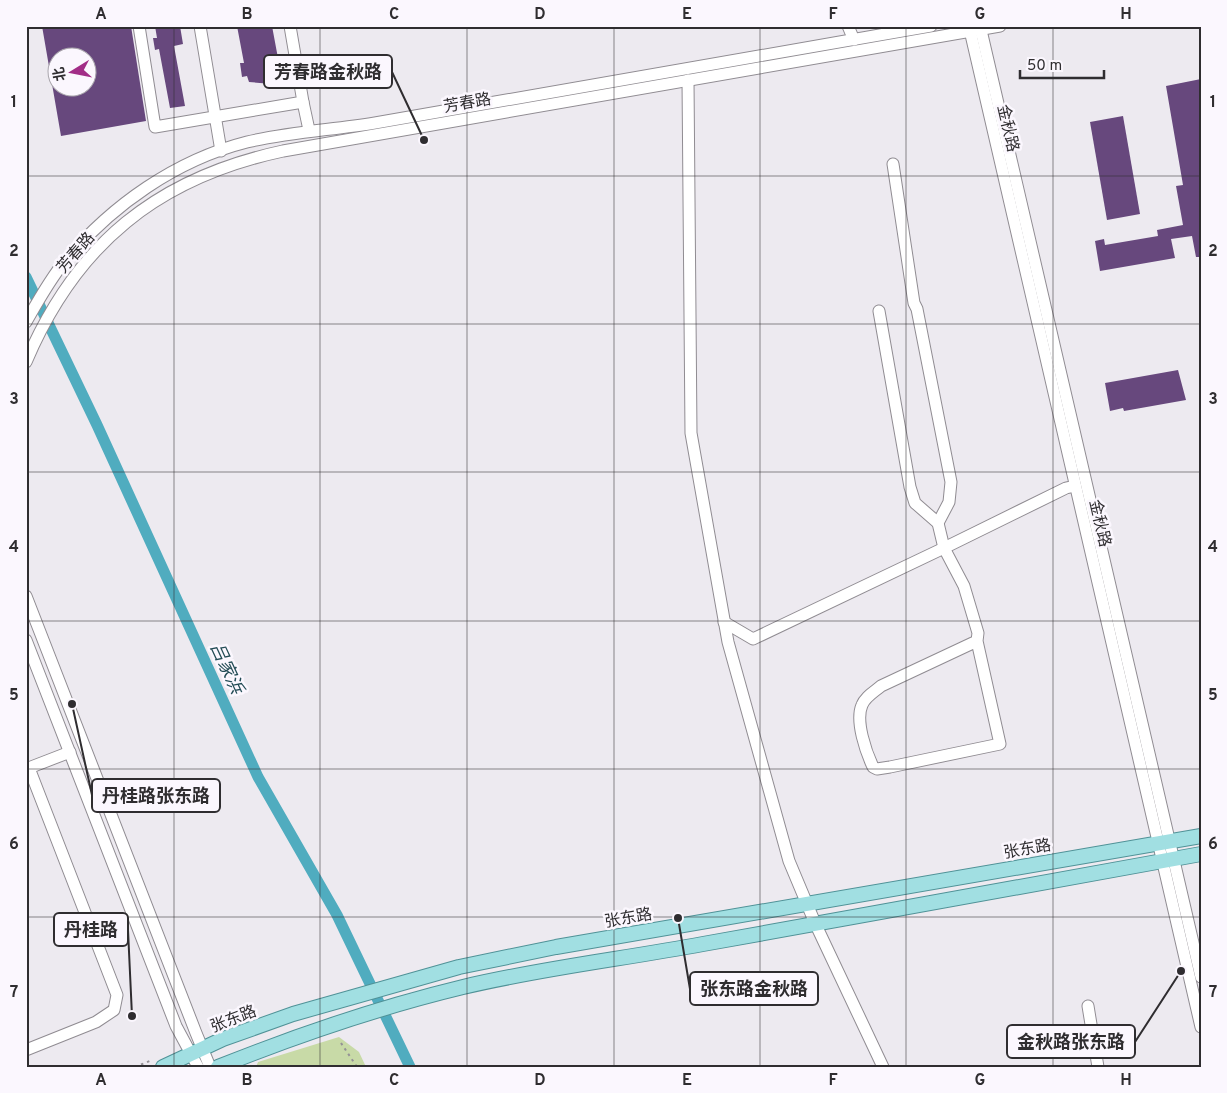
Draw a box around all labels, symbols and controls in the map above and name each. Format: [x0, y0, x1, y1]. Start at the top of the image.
text: A [95, 5, 107, 25]
text: B [241, 5, 253, 25]
text: C [389, 5, 399, 25]
text: D [534, 5, 546, 25]
text: E [682, 5, 692, 25]
text: F [828, 5, 838, 25]
text: G [975, 5, 985, 25]
text: H [1120, 5, 1132, 25]
north arrow [48, 48, 98, 98]
scale bar [1020, 48, 1103, 80]
callout: 芳春路金秋路 [264, 55, 392, 88]
text: 50 m [1027, 57, 1062, 76]
text: 芳春路金秋路 [274, 62, 382, 85]
text: 北 [51, 66, 70, 82]
street label: 芳春路 [442, 90, 493, 118]
text: 1 [11, 93, 17, 113]
text: 1 [1210, 93, 1216, 113]
street label: 金秋路 [992, 103, 1022, 154]
street label: 芳春路 [53, 229, 100, 278]
text: 2 [9, 242, 19, 262]
text: 2 [1208, 242, 1218, 262]
text: 3 [9, 390, 19, 410]
text: 3 [1208, 390, 1218, 410]
street label: 金秋路 [1084, 498, 1114, 549]
text: 4 [9, 538, 19, 558]
text: 4 [1208, 538, 1218, 558]
water label: 吕家浜 [204, 639, 248, 700]
text: 5 [9, 686, 19, 706]
text: 5 [1208, 686, 1218, 706]
callout: 丹桂路张东路 [92, 779, 220, 812]
text: 丹桂路张东路 [102, 786, 210, 809]
text: 6 [9, 835, 19, 855]
text: 6 [1208, 835, 1218, 855]
street label: 张东路 [1002, 836, 1053, 864]
street label: 张东路 [603, 905, 654, 933]
callout: 丹桂路 [54, 913, 128, 946]
text: 丹桂路 [64, 920, 118, 943]
callout: 张东路金秋路 [690, 972, 818, 1005]
text: 张东路金秋路 [700, 979, 808, 1002]
text: 7 [10, 983, 18, 1003]
text: 7 [1209, 983, 1217, 1003]
street label: 张东路 [208, 1002, 260, 1038]
callout: 金秋路张东路 [1007, 1025, 1135, 1058]
text: 金秋路张东路 [1017, 1032, 1125, 1055]
text: A [95, 1071, 107, 1091]
text: B [241, 1071, 253, 1091]
text: C [389, 1071, 399, 1091]
text: D [534, 1071, 546, 1091]
text: E [682, 1071, 692, 1091]
text: F [828, 1071, 838, 1091]
text: G [975, 1071, 985, 1091]
text: H [1120, 1071, 1132, 1091]

